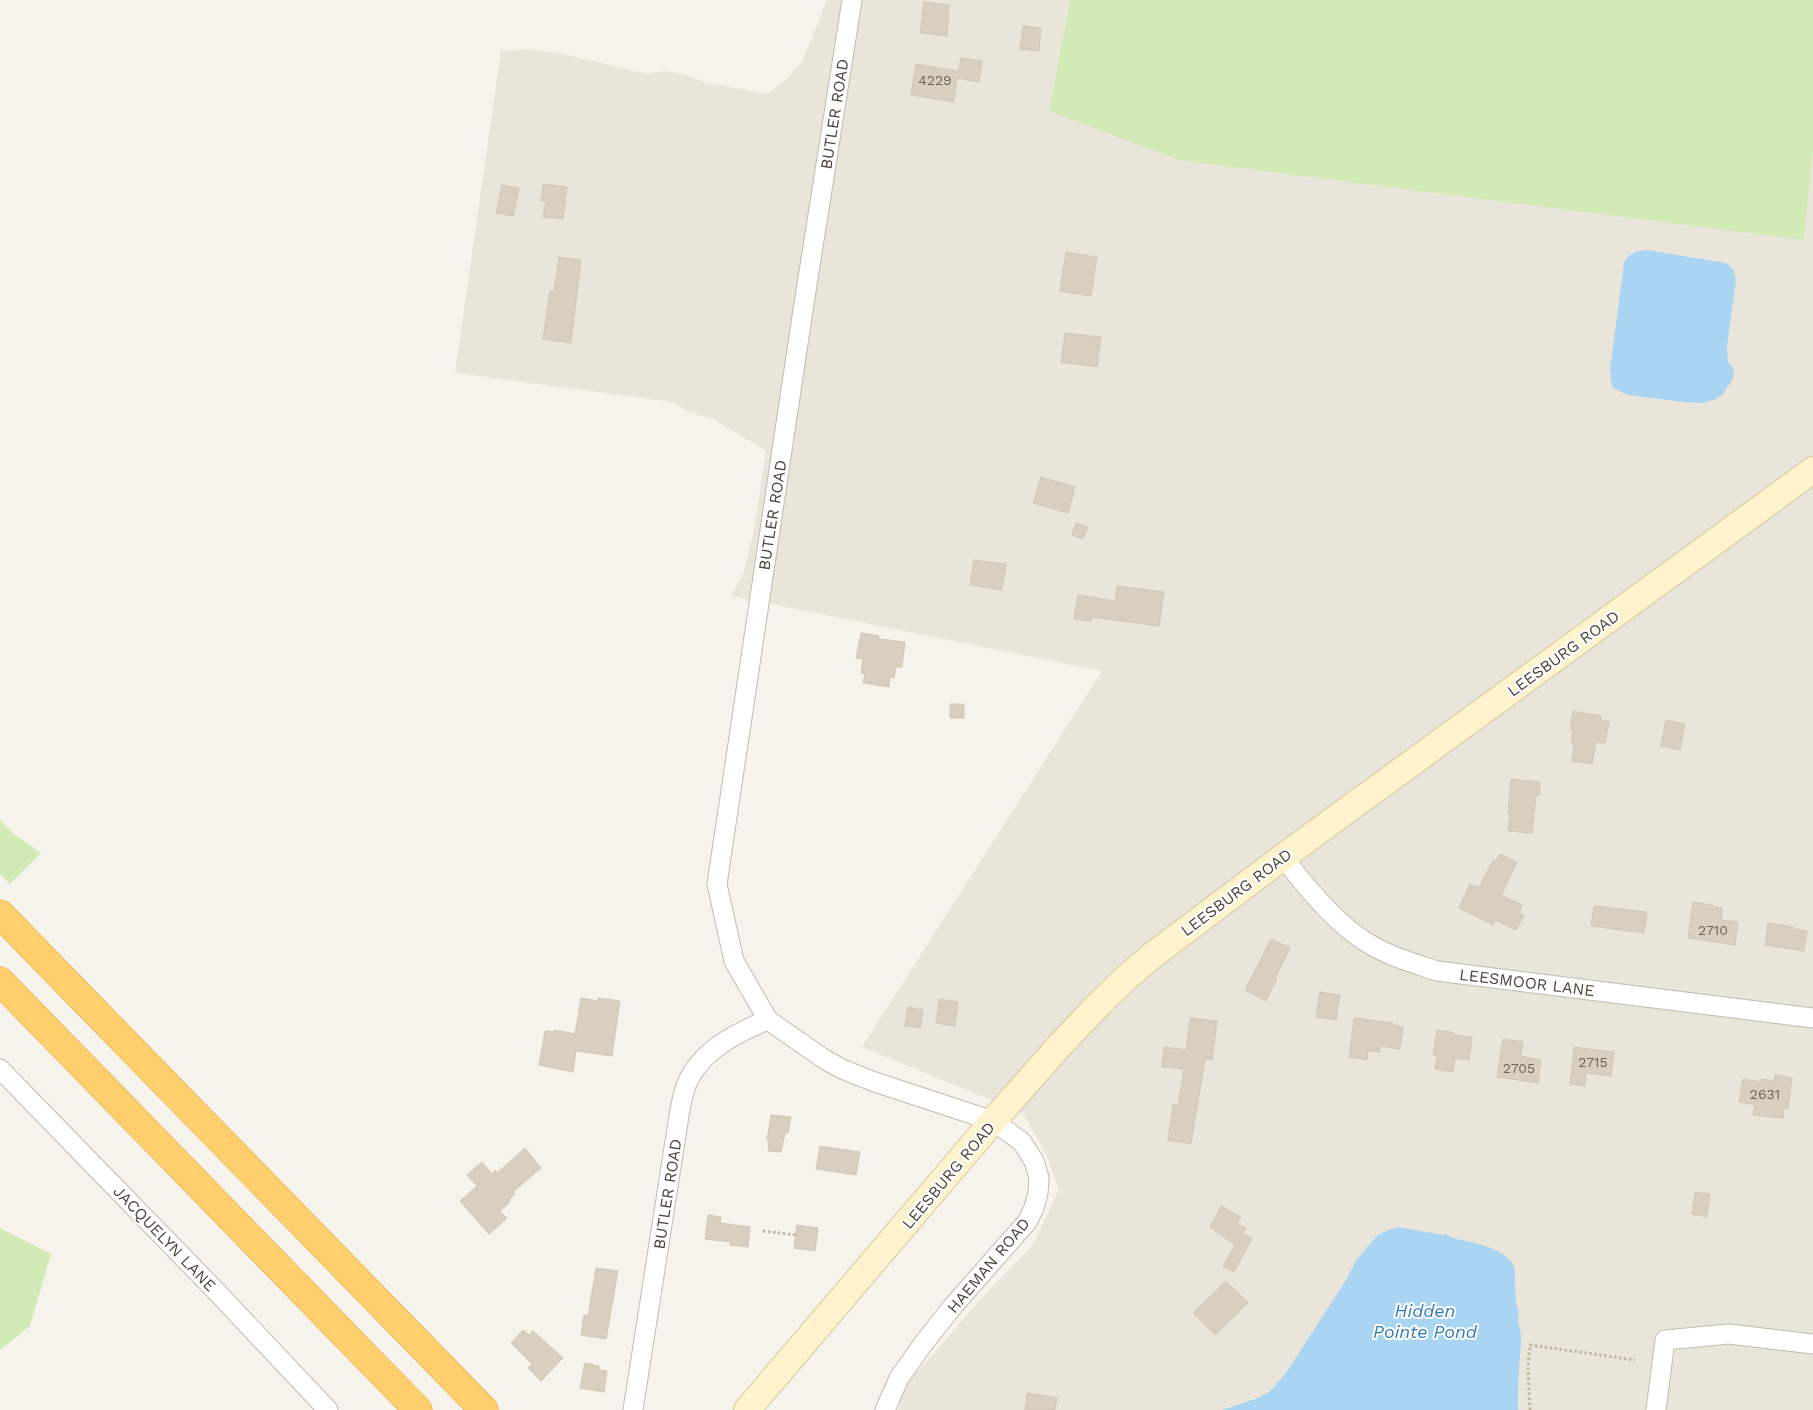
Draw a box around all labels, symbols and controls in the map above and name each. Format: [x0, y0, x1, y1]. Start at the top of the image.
street label: BUTLER ROAD [816, 57, 853, 171]
house number: 4229 [918, 72, 952, 88]
street label: BUTLER ROAD [754, 458, 791, 572]
street label: LEESBURG ROAD [1504, 606, 1623, 700]
street label: LEESBURG ROAD [1177, 845, 1295, 940]
house number: 2710 [1698, 922, 1728, 938]
street label: LEESMOOR LANE [1458, 965, 1596, 1000]
house number: 2715 [1578, 1054, 1608, 1070]
house number: 2705 [1503, 1060, 1535, 1076]
house number: 2631 [1750, 1086, 1780, 1102]
street label: LEESBURG ROAD [898, 1118, 999, 1233]
street label: BUTLER ROAD [649, 1137, 686, 1251]
street label: JACQUELYN LANE [109, 1182, 220, 1295]
street label: HAEMAN ROAD [943, 1214, 1034, 1317]
water label: Hidden Pointe Pond [1373, 1300, 1478, 1342]

